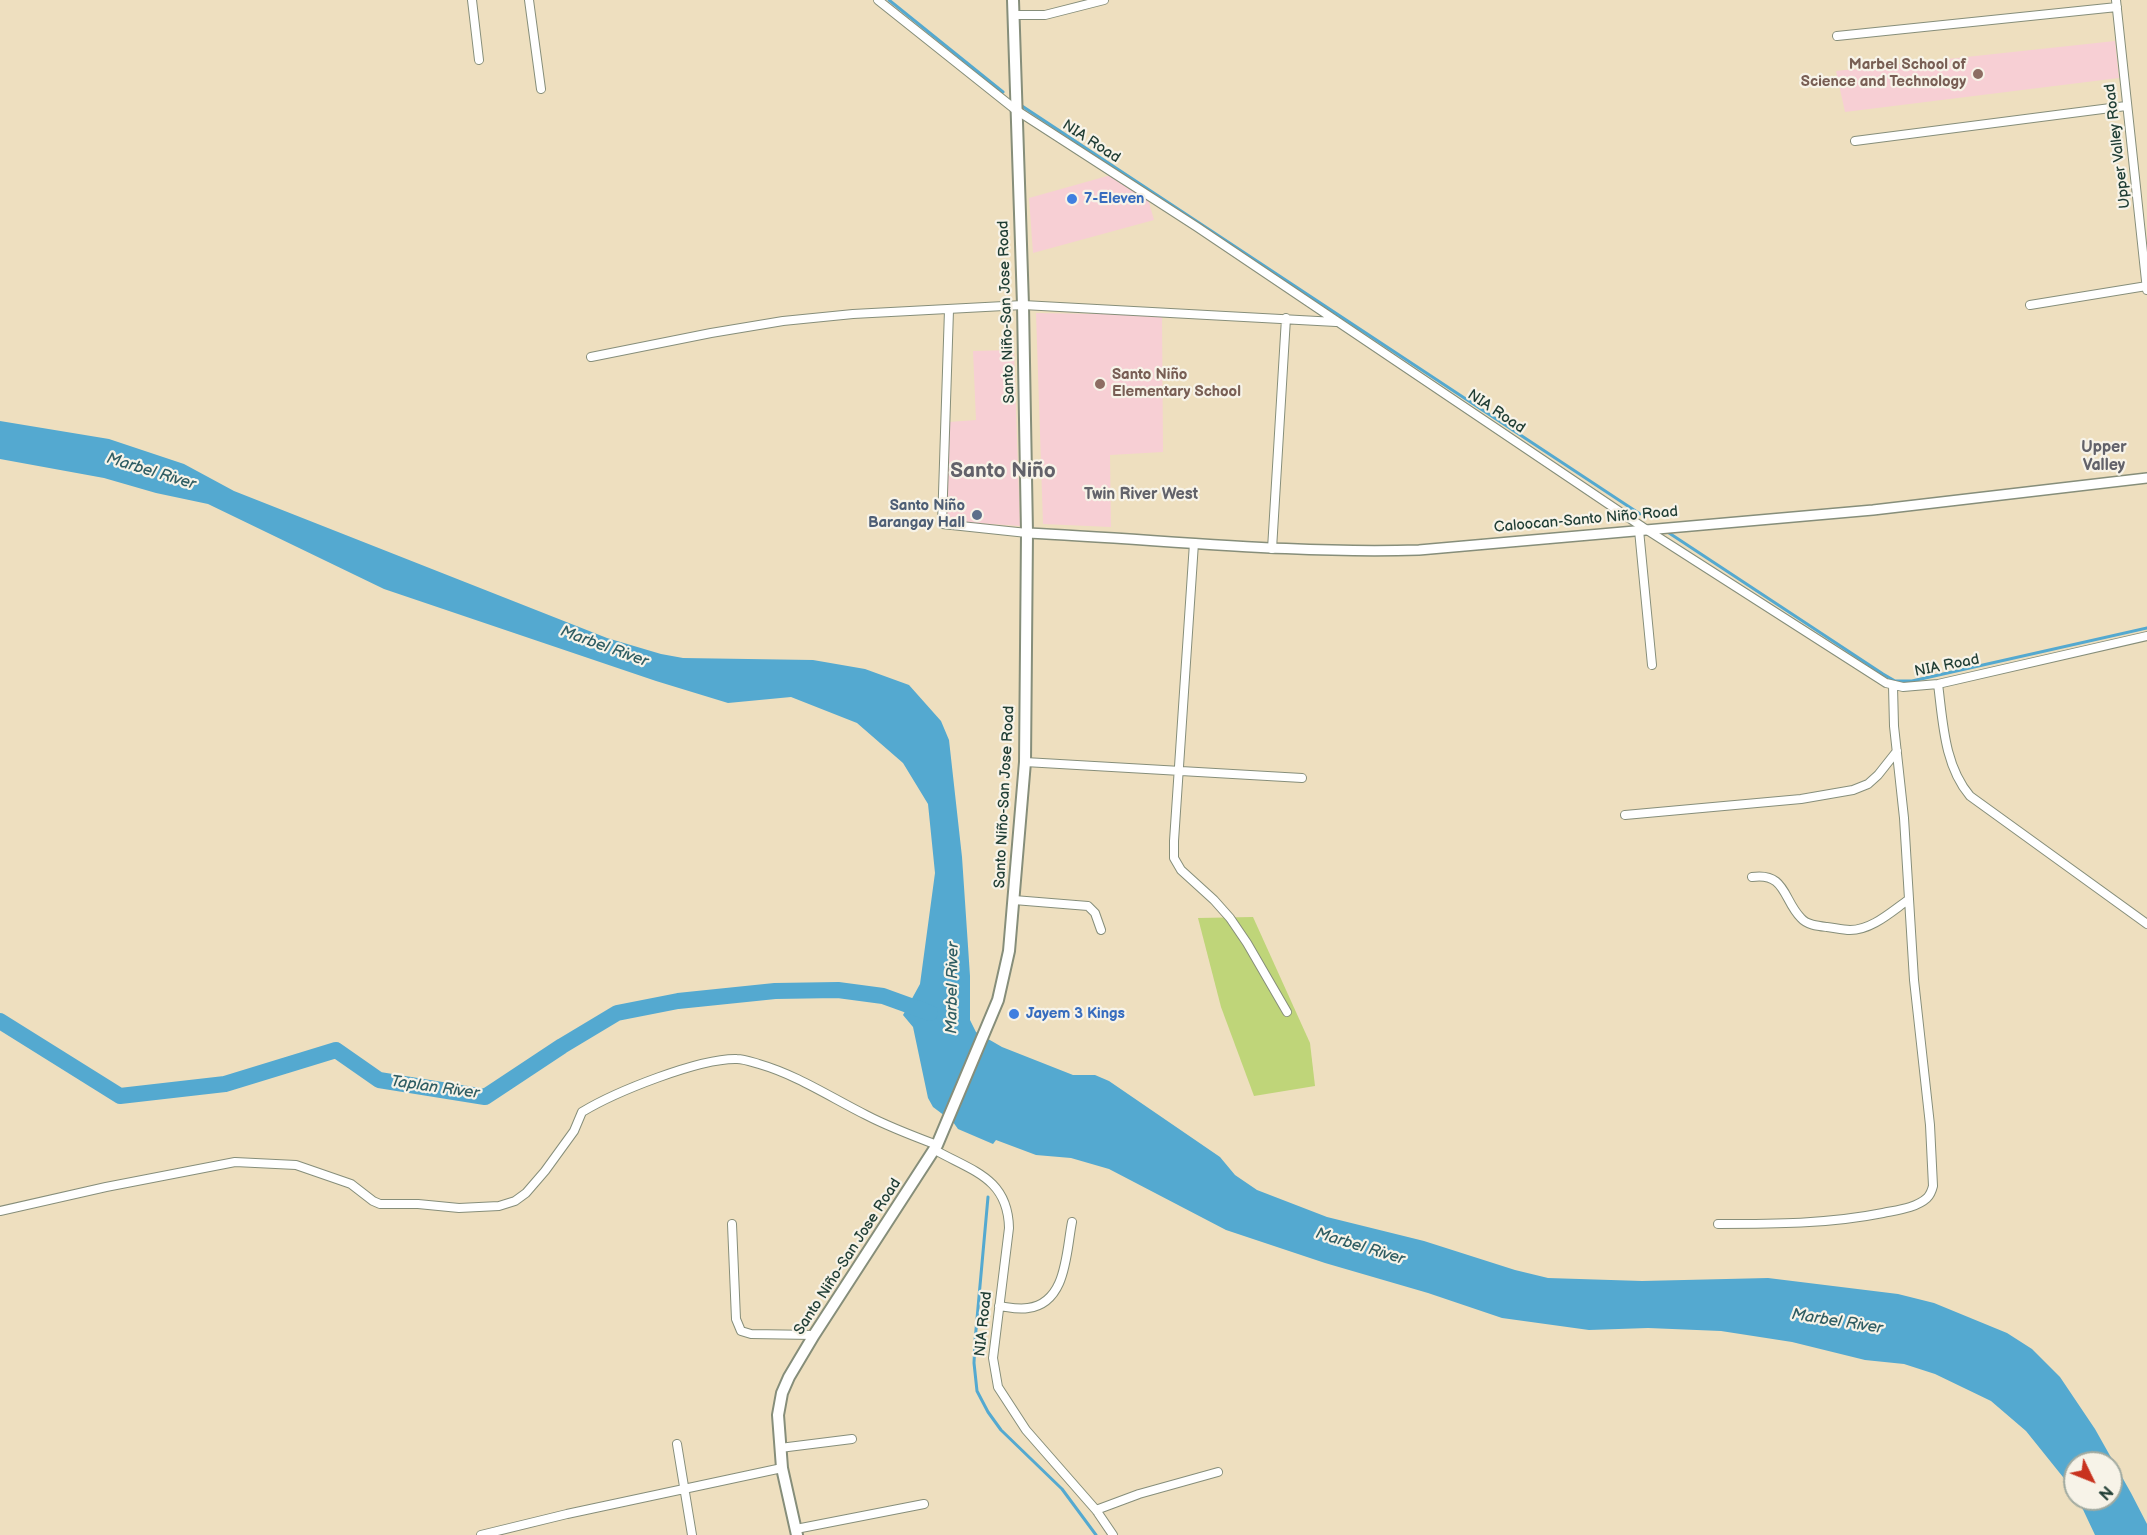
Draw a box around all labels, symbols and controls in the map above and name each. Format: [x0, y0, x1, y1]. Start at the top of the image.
place label: Marbel School of Science and Technology [1801, 56, 1966, 91]
marker: Marbel School of Science and Technology [1971, 67, 1985, 81]
street label: Upper Valley Road [2101, 82, 2135, 210]
street label: NIA Road [1059, 117, 1123, 167]
place label: 7-Eleven [1084, 190, 1144, 208]
marker: 7-Eleven [1065, 192, 1079, 206]
street label: Santo Niño-San Jose Road [995, 220, 1019, 404]
place label: Santo Niño Elementary School [1112, 366, 1241, 401]
marker: Santo Niño Elementary School [1093, 377, 1107, 391]
street label: NIA Road [1464, 386, 1528, 438]
district label: Upper Valley [2081, 438, 2127, 476]
water label: Marbel River [104, 449, 198, 495]
district label: Santo Niño [950, 459, 1056, 485]
district label: Twin River West [1084, 485, 1198, 505]
place label: Santo Niño Barangay Hall [868, 497, 965, 532]
street label: Caloocan-Santo Niño Road [1493, 503, 1679, 537]
marker: Santo Niño Barangay Hall [970, 508, 984, 522]
water label: Marbel River [557, 622, 651, 672]
street label: NIA Road [1913, 651, 1981, 681]
street label: Santo Niño-San Jose Road [991, 705, 1019, 889]
water label: Marbel River [943, 942, 963, 1034]
place label: Jayem 3 Kings [1026, 1005, 1125, 1023]
marker: Jayem 3 Kings [1007, 1007, 1021, 1021]
water label: Taplan River [390, 1072, 480, 1104]
street label: Santo Niño-San Jose Road [791, 1175, 905, 1339]
water label: Marbel River [1313, 1224, 1407, 1270]
street label: NIA Road [972, 1291, 996, 1357]
water label: Marbel River [1790, 1305, 1884, 1339]
north arrow [2063, 1451, 2123, 1511]
text: N [2094, 1481, 2116, 1503]

